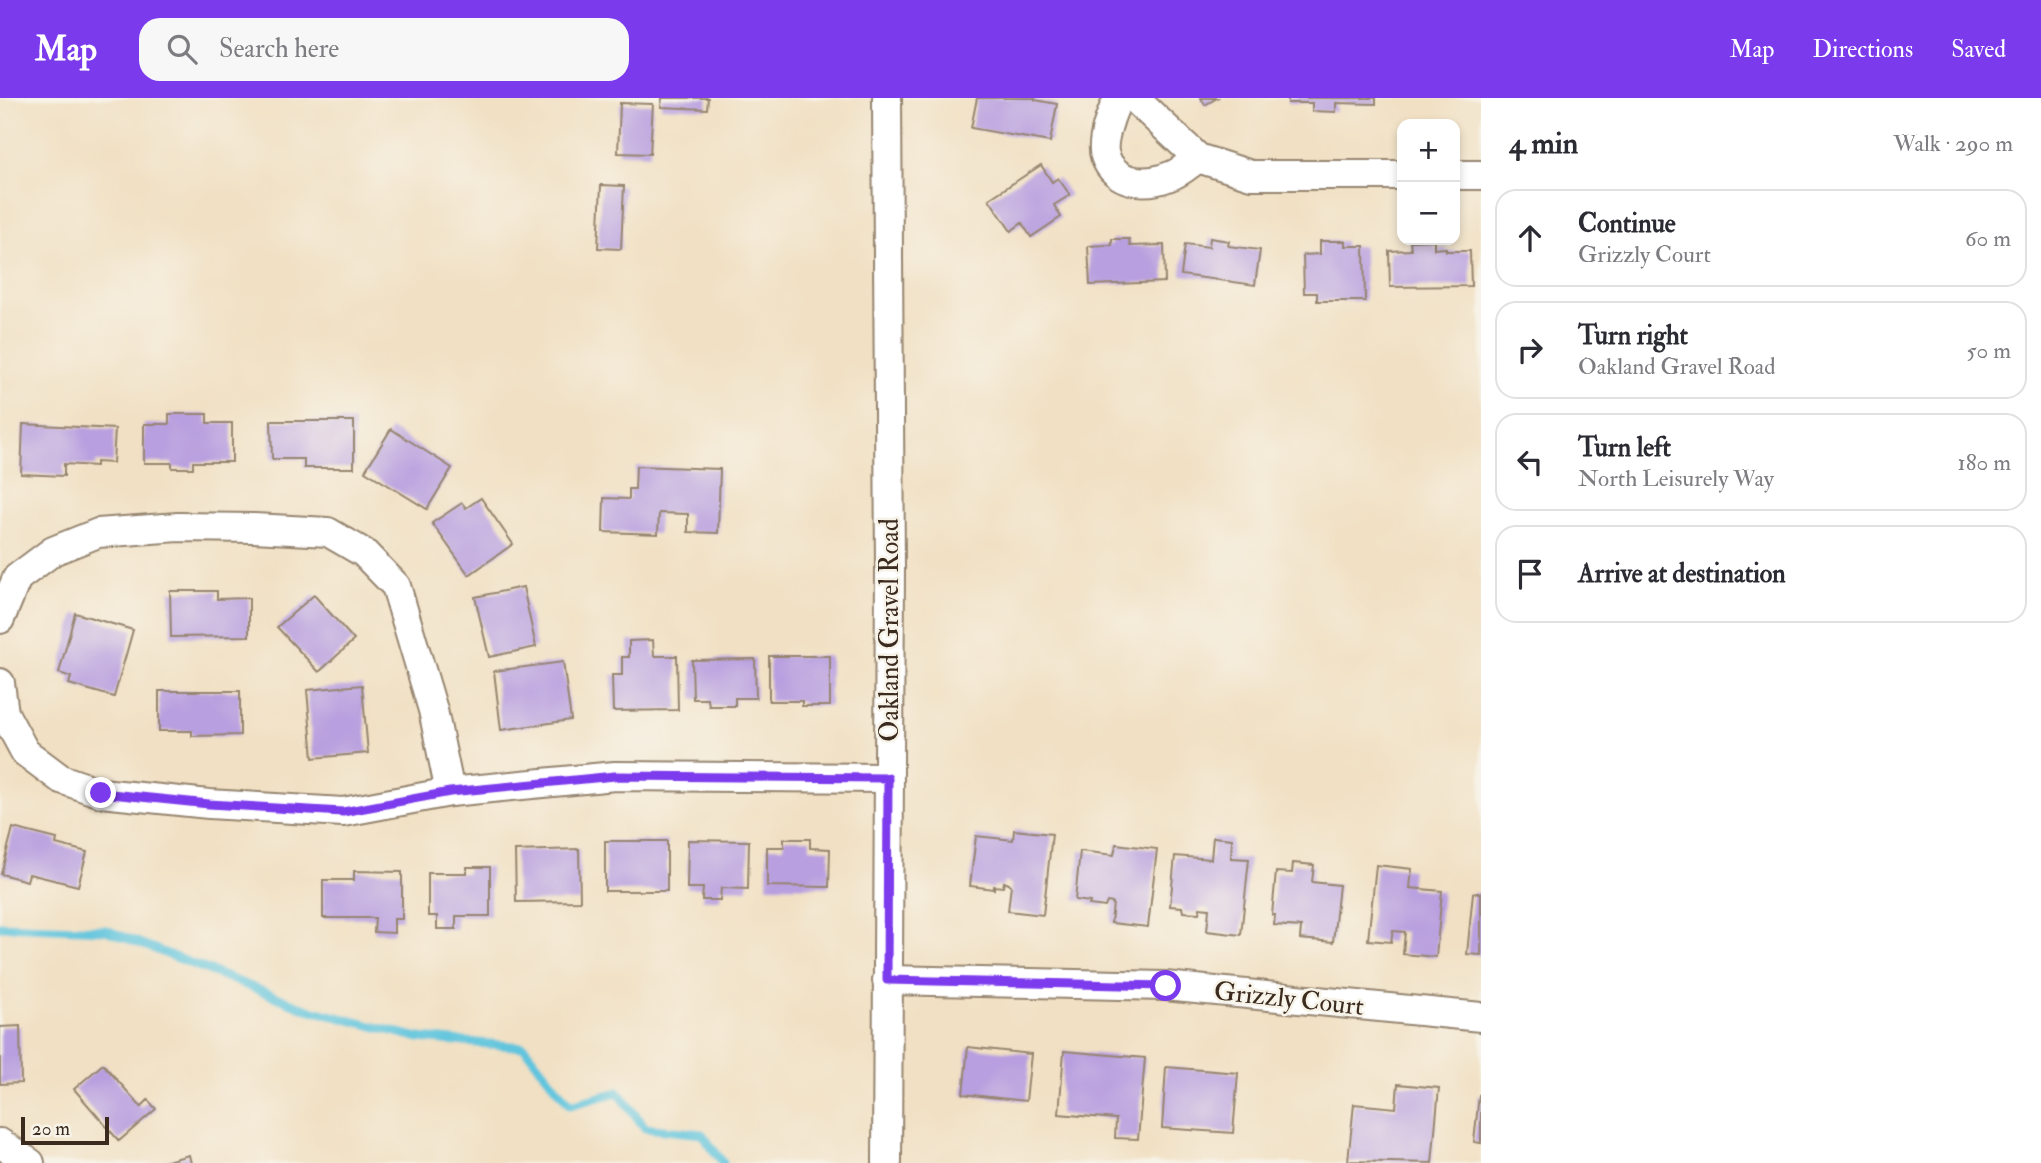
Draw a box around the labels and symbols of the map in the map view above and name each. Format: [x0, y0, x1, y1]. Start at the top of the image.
street label: Oakland Gravel Road [874, 518, 906, 742]
route end [85, 777, 116, 808]
route start [1150, 970, 1181, 1001]
street label: Grizzly Court [1213, 975, 1365, 1023]
scale bar [21, 1114, 108, 1146]

